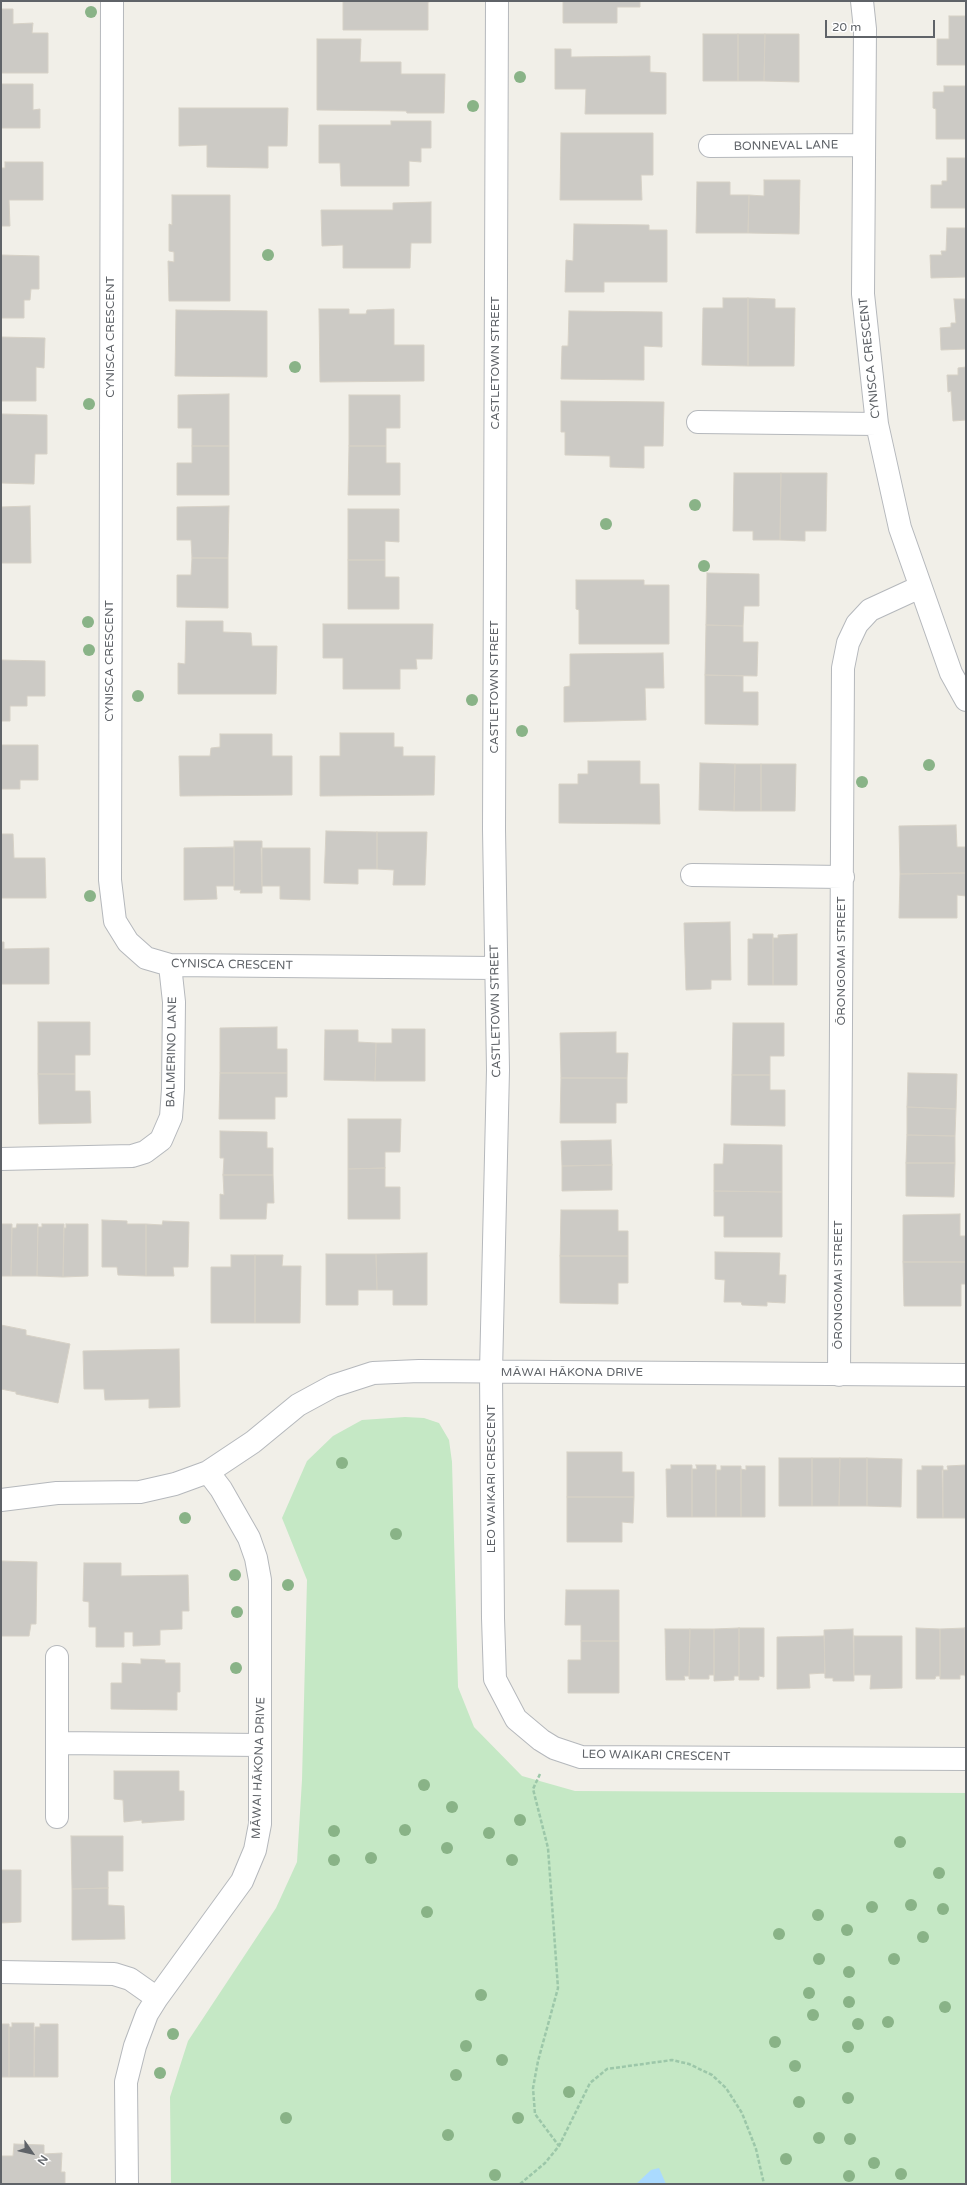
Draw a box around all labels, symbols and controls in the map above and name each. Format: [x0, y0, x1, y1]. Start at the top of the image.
scale bar [827, 12, 937, 38]
text: 20 m [832, 20, 861, 34]
street label: BONNEVAL LANE [734, 138, 838, 154]
street label: CYNISCA CRESCENT [104, 276, 118, 398]
street label: CASTLETOWN STREET [489, 296, 503, 430]
street label: CYNISCA CRESCENT [856, 297, 884, 419]
street label: CYNISCA CRESCENT [103, 600, 117, 722]
street label: CASTLETOWN STREET [488, 620, 502, 754]
street label: ŌRONGOMAI STREET [835, 897, 849, 1025]
street label: CASTLETOWN STREET [488, 944, 504, 1078]
street label: CYNISCA CRESCENT [171, 957, 293, 973]
street label: BALMERINO LANE [164, 996, 180, 1108]
street label: ŌRONGOMAI STREET [832, 1221, 846, 1349]
street label: MĀWAI HĀKONA DRIVE [501, 1366, 643, 1380]
street label: LEO WAIKARI CRESCENT [485, 1405, 499, 1553]
street label: MĀWAI HĀKONA DRIVE [249, 1697, 269, 1839]
street label: LEO WAIKARI CRESCENT [582, 1748, 730, 1764]
north arrow [12, 2133, 52, 2173]
text: N [35, 2153, 50, 2167]

